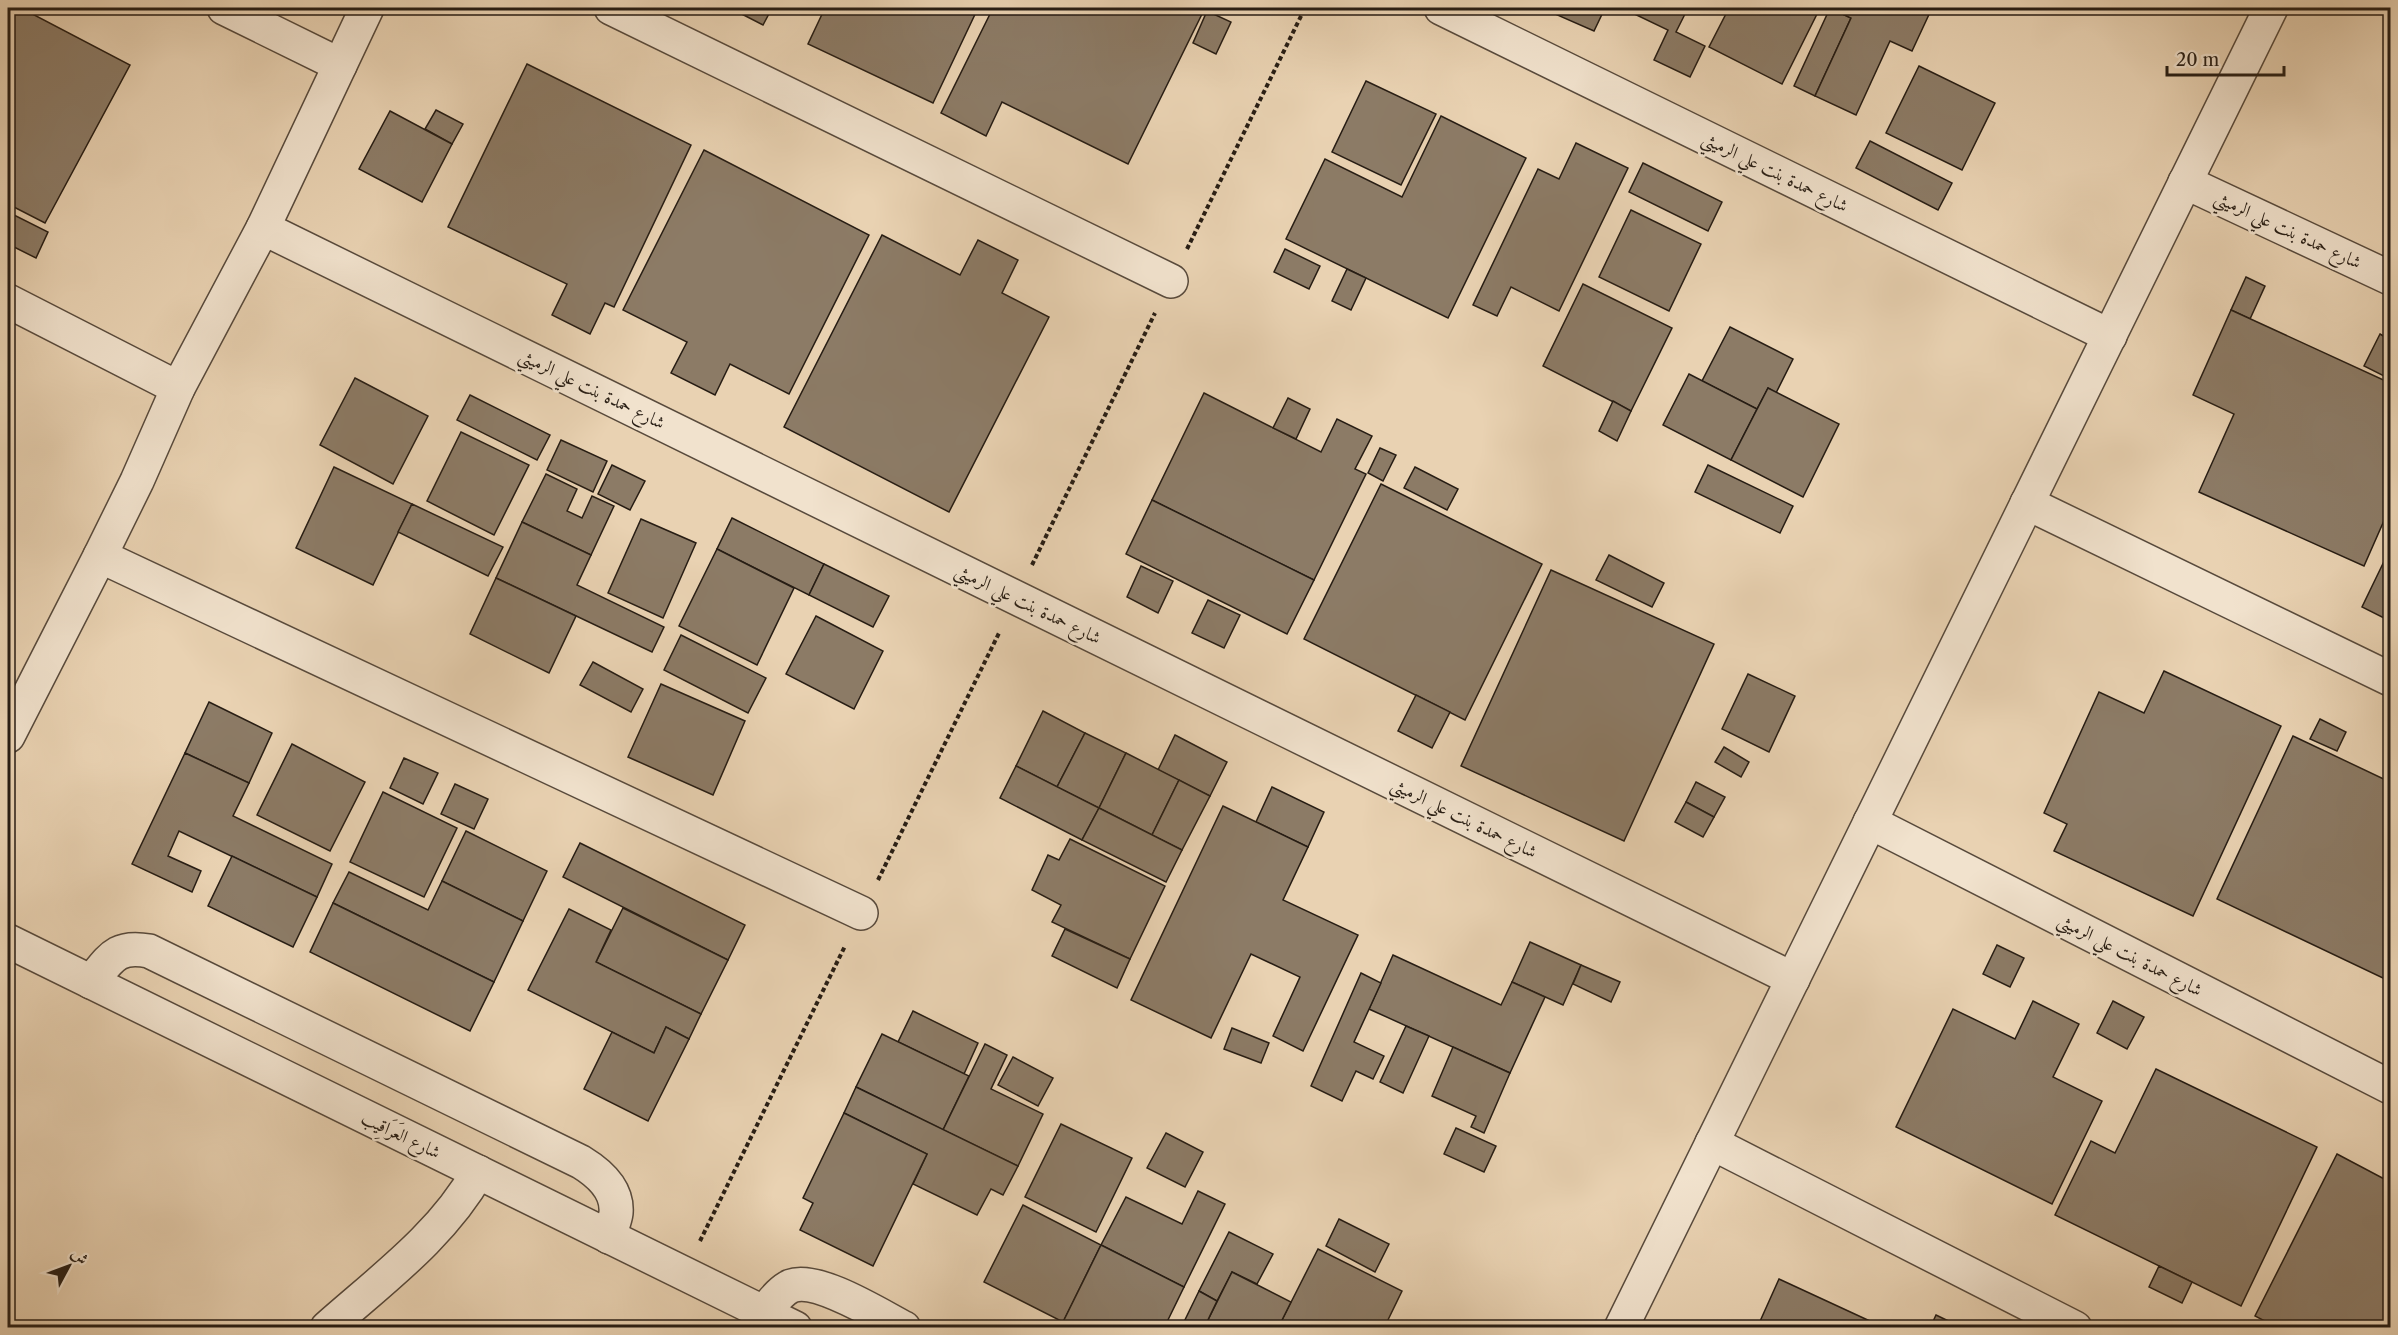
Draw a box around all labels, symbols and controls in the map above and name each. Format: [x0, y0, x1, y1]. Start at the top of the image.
scale bar [2167, 39, 2284, 77]
text: 20 m [2176, 49, 2220, 71]
street label: شارع حمدة بنت علي الرميثي [1696, 127, 1852, 222]
street label: شارع حمدة بنت علي الرميثي [2208, 186, 2365, 279]
street label: شارع حمدة بنت علي الرميثي [513, 344, 669, 439]
street label: شارع حمدة بنت علي الرميثي [949, 559, 1105, 654]
street label: شارع حمدة بنت علي الرميثي [1385, 773, 1541, 868]
street label: شارع حمدة بنت علي الرميثي [2051, 909, 2206, 1006]
street label: شارع العَرَاقِيب [356, 1105, 445, 1167]
north arrow [39, 1236, 99, 1296]
text: ش [68, 1244, 93, 1269]

